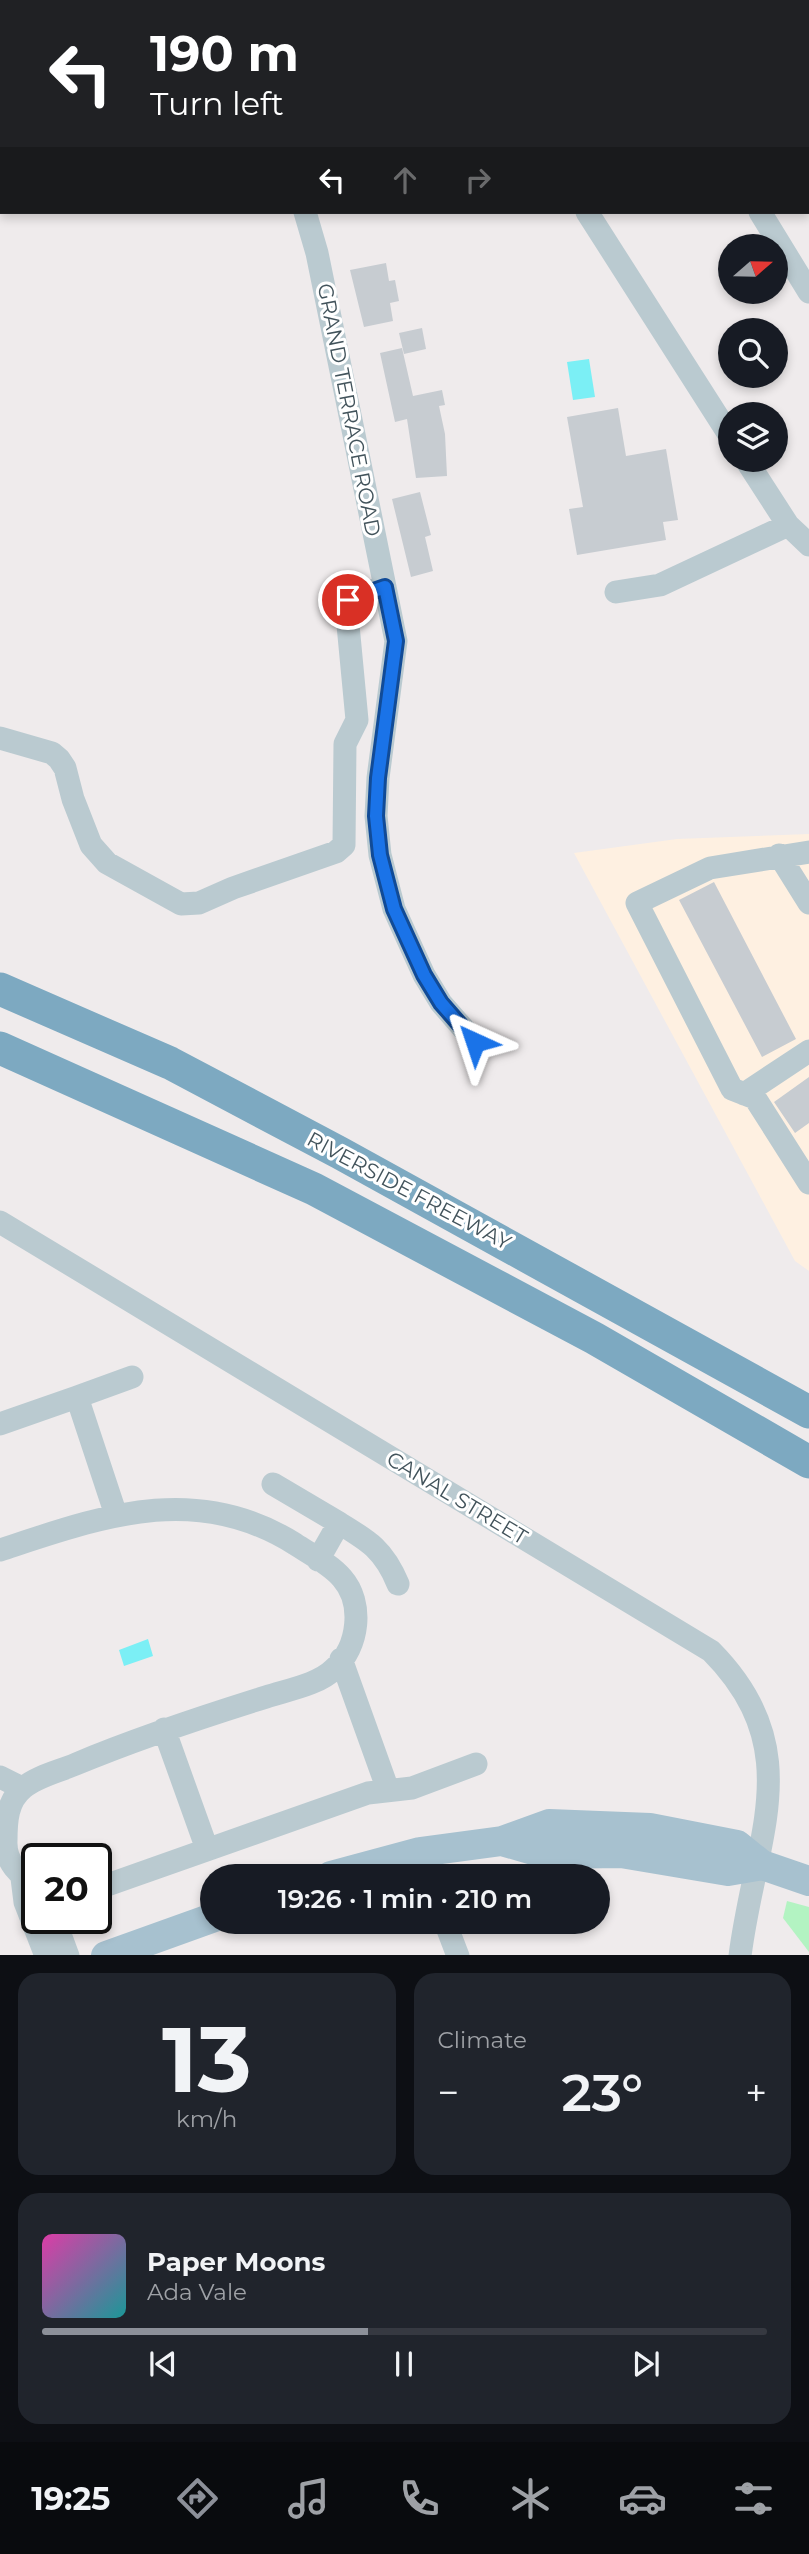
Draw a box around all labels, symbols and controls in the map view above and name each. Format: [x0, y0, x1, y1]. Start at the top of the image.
text: 190 m [150, 24, 299, 83]
icon: left [35, 28, 126, 119]
text: Turn left [150, 84, 284, 123]
icon: left [313, 161, 351, 199]
icon: ahead [386, 161, 424, 199]
icon: right [459, 161, 497, 199]
north arrow [718, 234, 788, 304]
map controls [718, 234, 788, 472]
street label: GRAND TERRACE ROAD [313, 281, 386, 539]
button: search [718, 318, 788, 388]
button: layers [718, 402, 788, 472]
pin [318, 570, 378, 630]
icon: arrive [329, 581, 367, 619]
position arrow [438, 1005, 512, 1079]
street label: RIVERSIDE FREEWAY [303, 1126, 516, 1255]
street label: CANAL STREET [382, 1446, 532, 1549]
speed limit sign: 20 [21, 1843, 112, 1934]
text: 19:26 · 1 min · 210 m [278, 1883, 532, 1915]
text: 13 [162, 2004, 252, 2115]
text: Climate [438, 2026, 527, 2054]
text: 23° [561, 2061, 643, 2124]
text: − [438, 2069, 459, 2116]
text: + [745, 2069, 767, 2116]
text: km/h [176, 2105, 237, 2133]
text: Paper Moons [147, 2246, 325, 2278]
text: Ada Vale [147, 2278, 247, 2306]
icon: previous [144, 2345, 182, 2383]
icon: pause [385, 2345, 423, 2383]
icon: next [627, 2345, 665, 2383]
icon: directions [173, 2474, 222, 2523]
icon: music [284, 2474, 333, 2523]
icon: phone [395, 2474, 444, 2523]
icon: climate [506, 2474, 555, 2523]
icon: car [618, 2474, 667, 2523]
icon: filters [729, 2474, 778, 2523]
text: 19:25 [31, 2479, 110, 2518]

